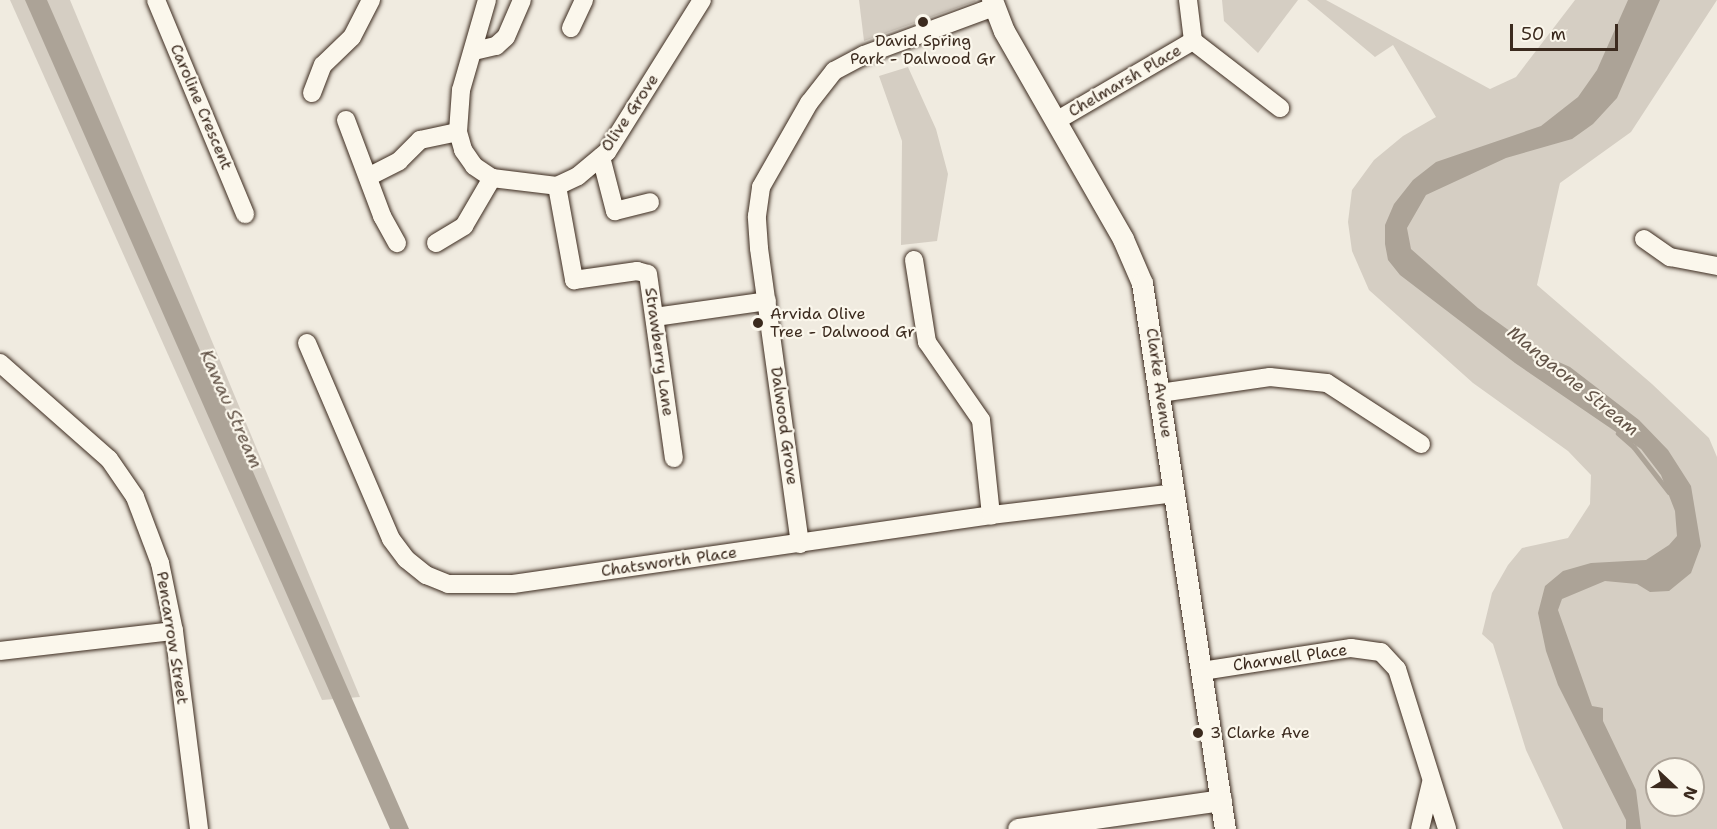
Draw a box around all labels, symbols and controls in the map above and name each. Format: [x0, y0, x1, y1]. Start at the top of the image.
scale bar [1513, 12, 1621, 50]
marker: David Spring Park - Dalwood Gr [916, 15, 930, 29]
text: 50 m [1521, 22, 1566, 46]
place label: David Spring Park - Dalwood Gr [850, 31, 996, 69]
street label: Caroline Crescent [166, 41, 236, 173]
street label: Chelmarsh Place [1065, 41, 1185, 121]
street label: Olive Grove [597, 71, 663, 155]
street label: Strawberry Lane [640, 286, 678, 418]
place label: Arvida Olive Tree - Dalwood Gr [770, 304, 915, 342]
marker: Arvida Olive Tree - Dalwood Gr [751, 316, 765, 330]
water label: Mangaone Stream [1503, 321, 1643, 441]
street label: Clarke Avenue [1142, 327, 1176, 439]
water label: Kawau Stream [195, 346, 267, 472]
street label: Dalwood Grove [766, 366, 802, 486]
street label: Chatsworth Place [600, 543, 738, 581]
street label: Pencarrow Street [152, 570, 192, 706]
street label: Charwell Place [1232, 640, 1348, 676]
place label: 3 Clarke Ave [1210, 723, 1310, 743]
marker: 3 Clarke Ave [1191, 726, 1205, 740]
north arrow [1645, 757, 1705, 817]
text: N [1678, 783, 1702, 803]

